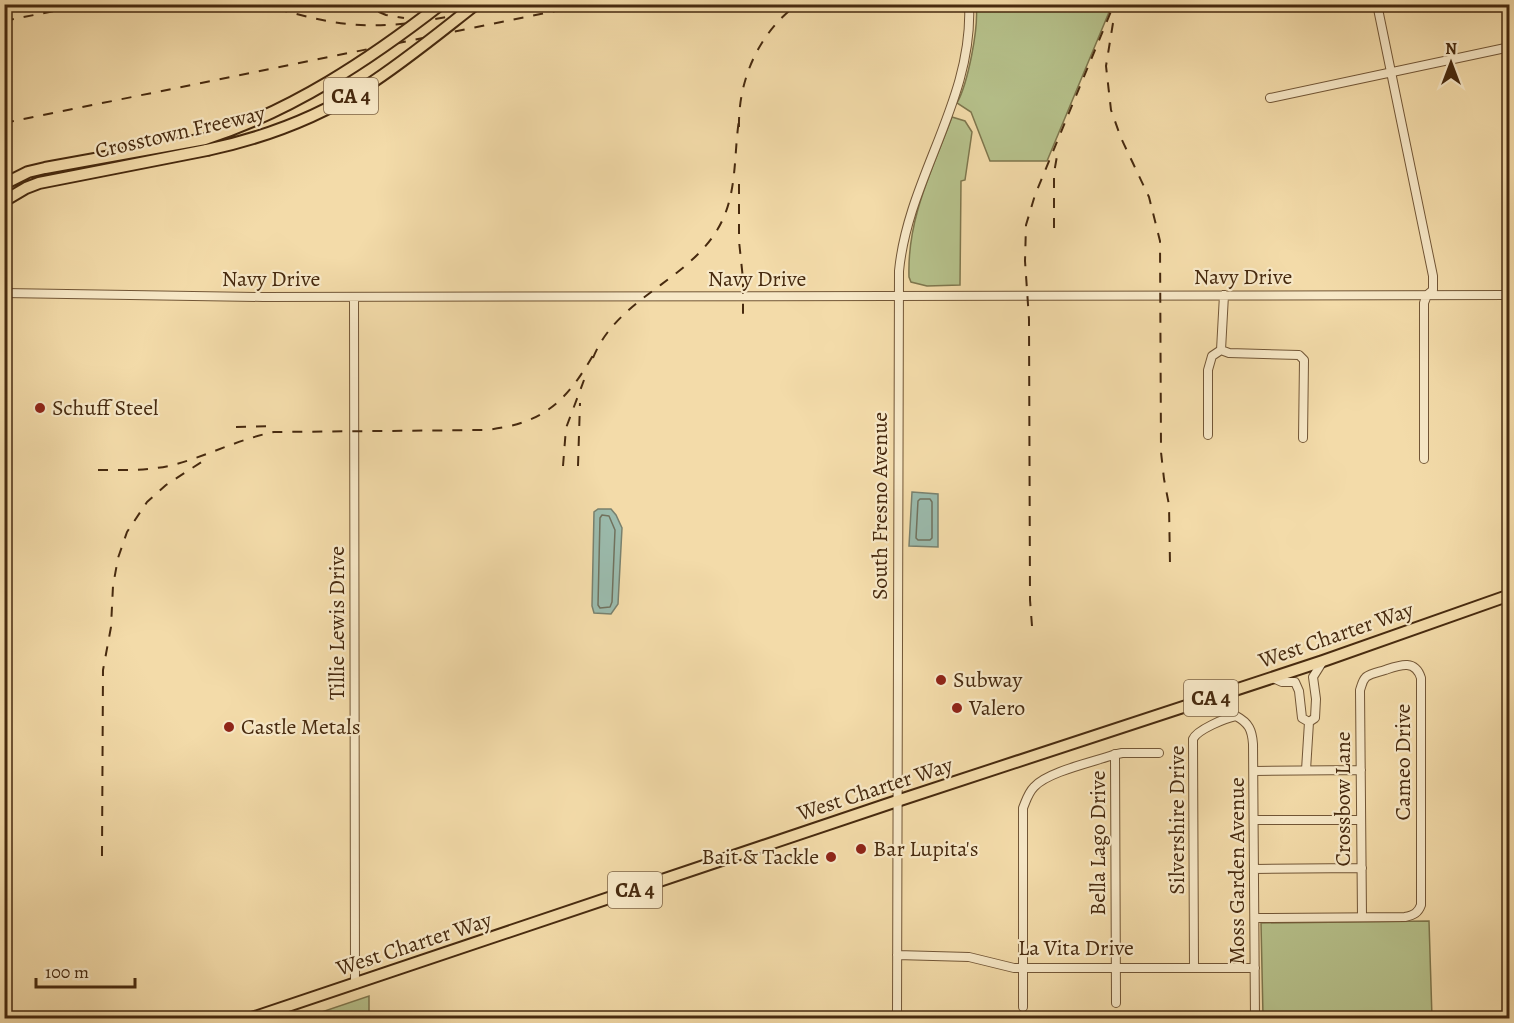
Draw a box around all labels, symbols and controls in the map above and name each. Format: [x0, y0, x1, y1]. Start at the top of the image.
north arrow [1421, 33, 1481, 93]
text: N [1445, 38, 1457, 60]
road number: CA 4 [324, 78, 378, 114]
street label: Crosstown Freeway [92, 98, 268, 166]
street label: Navy Drive [1194, 262, 1292, 292]
street label: Navy Drive [222, 264, 320, 294]
street label: Navy Drive [708, 264, 806, 294]
place label: Schuff Steel [52, 393, 158, 423]
marker: Schuff Steel [33, 401, 47, 415]
street label: South Fresno Avenue [865, 412, 895, 600]
street label: Tillie Lewis Drive [322, 546, 352, 700]
street label: West Charter Way [1254, 594, 1417, 676]
place label: Subway [953, 665, 1022, 695]
marker: Subway [934, 673, 948, 687]
road number: CA 4 [1184, 680, 1238, 716]
place label: Valero [968, 693, 1025, 723]
marker: Valero [950, 701, 964, 715]
street label: Cameo Drive [1388, 704, 1418, 820]
place label: Castle Metals [241, 712, 360, 742]
marker: Castle Metals [222, 720, 236, 734]
street label: Crossbow Lane [1328, 731, 1358, 867]
street label: Silvershire Drive [1162, 745, 1192, 895]
street label: West Charter Way [793, 750, 957, 829]
street label: Bella Lago Drive [1083, 770, 1113, 916]
street label: Moss Garden Avenue [1222, 777, 1252, 965]
place label: Bar Lupita's [873, 834, 979, 864]
place label: Bait & Tackle [701, 842, 819, 872]
marker: Bar Lupita's [854, 842, 868, 856]
marker: Bait & Tackle [824, 850, 838, 864]
road number: CA 4 [608, 872, 662, 908]
street label: West Charter Way [332, 905, 496, 984]
street label: La Vita Drive [1018, 933, 1134, 963]
scale bar [36, 951, 135, 989]
text: 100 m [45, 960, 89, 984]

